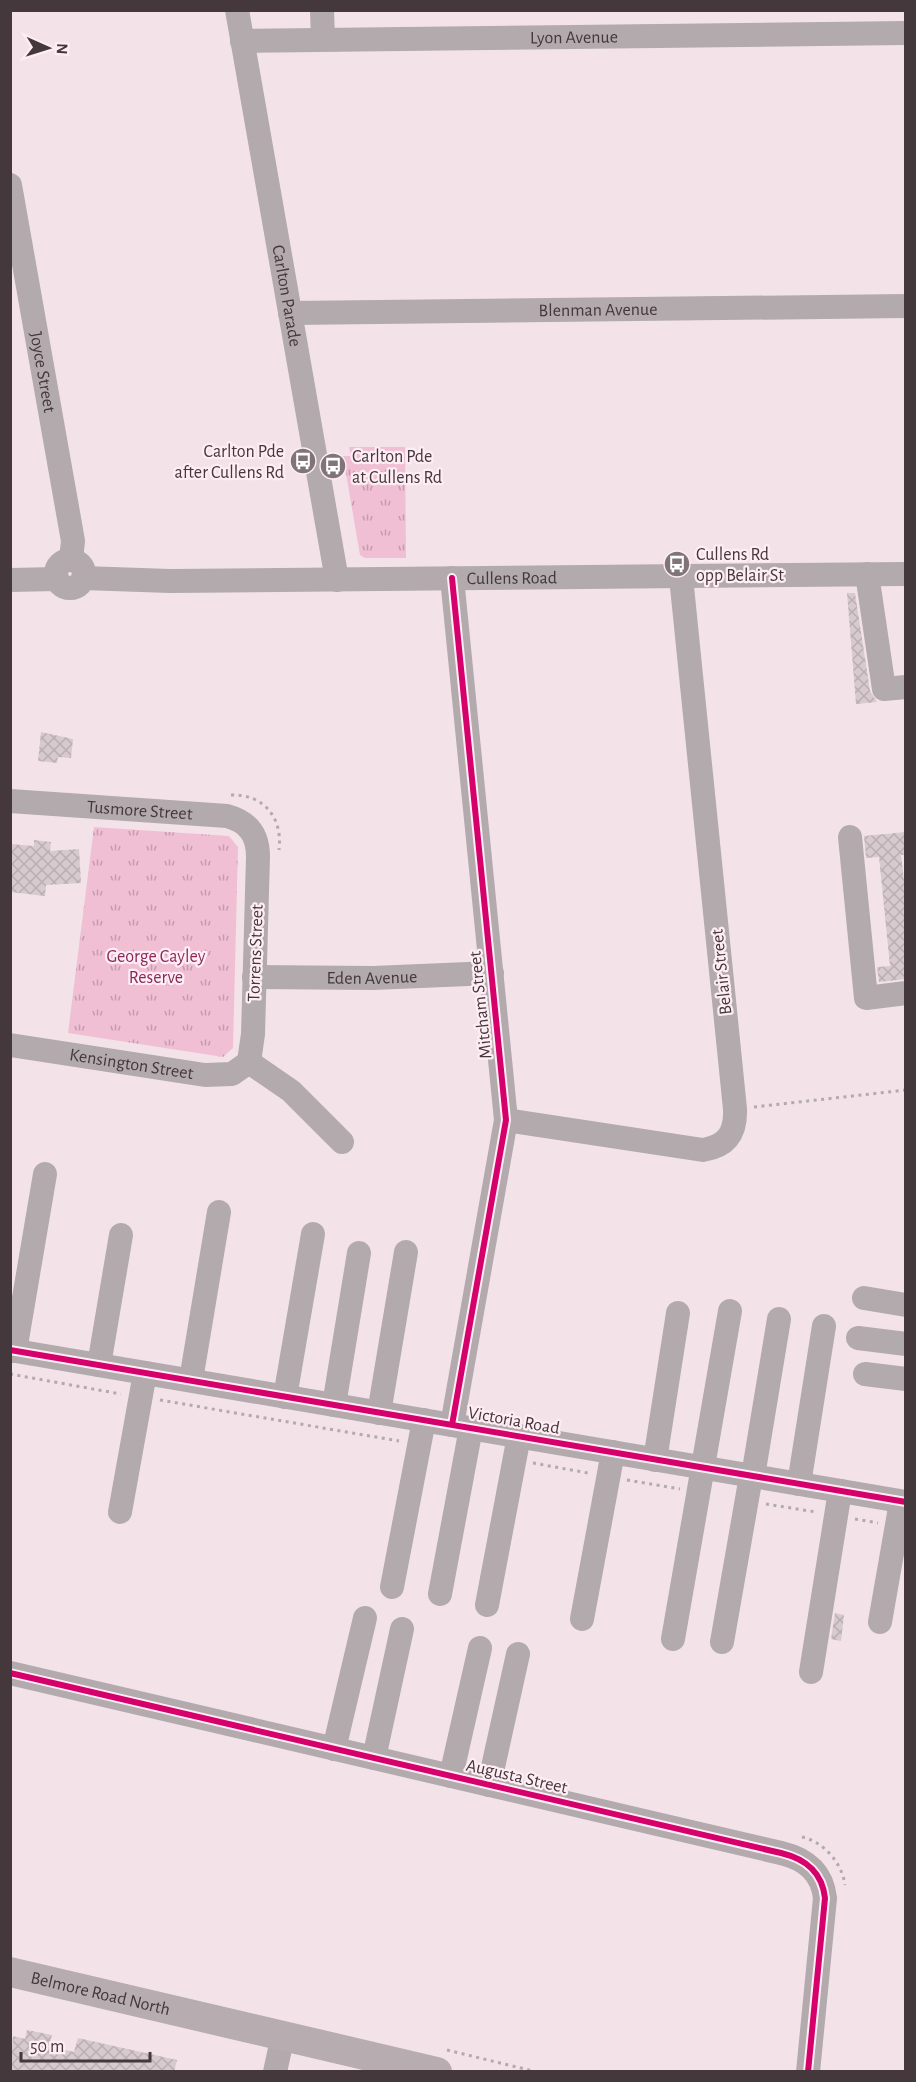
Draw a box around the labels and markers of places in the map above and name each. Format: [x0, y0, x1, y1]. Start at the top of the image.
place label: Carlton Pde after Cullens Rd [175, 443, 284, 482]
bus stop icon: Carlton Pde after Cullens Rd [288, 446, 318, 476]
place label: Carlton Pde at Cullens Rd [352, 448, 442, 487]
bus stop icon: Carlton Pde at Cullens Rd [318, 451, 348, 481]
place label: Cullens Rd opp Belair St [696, 546, 784, 585]
bus stop icon: Cullens Rd opp Belair St [662, 549, 692, 579]

